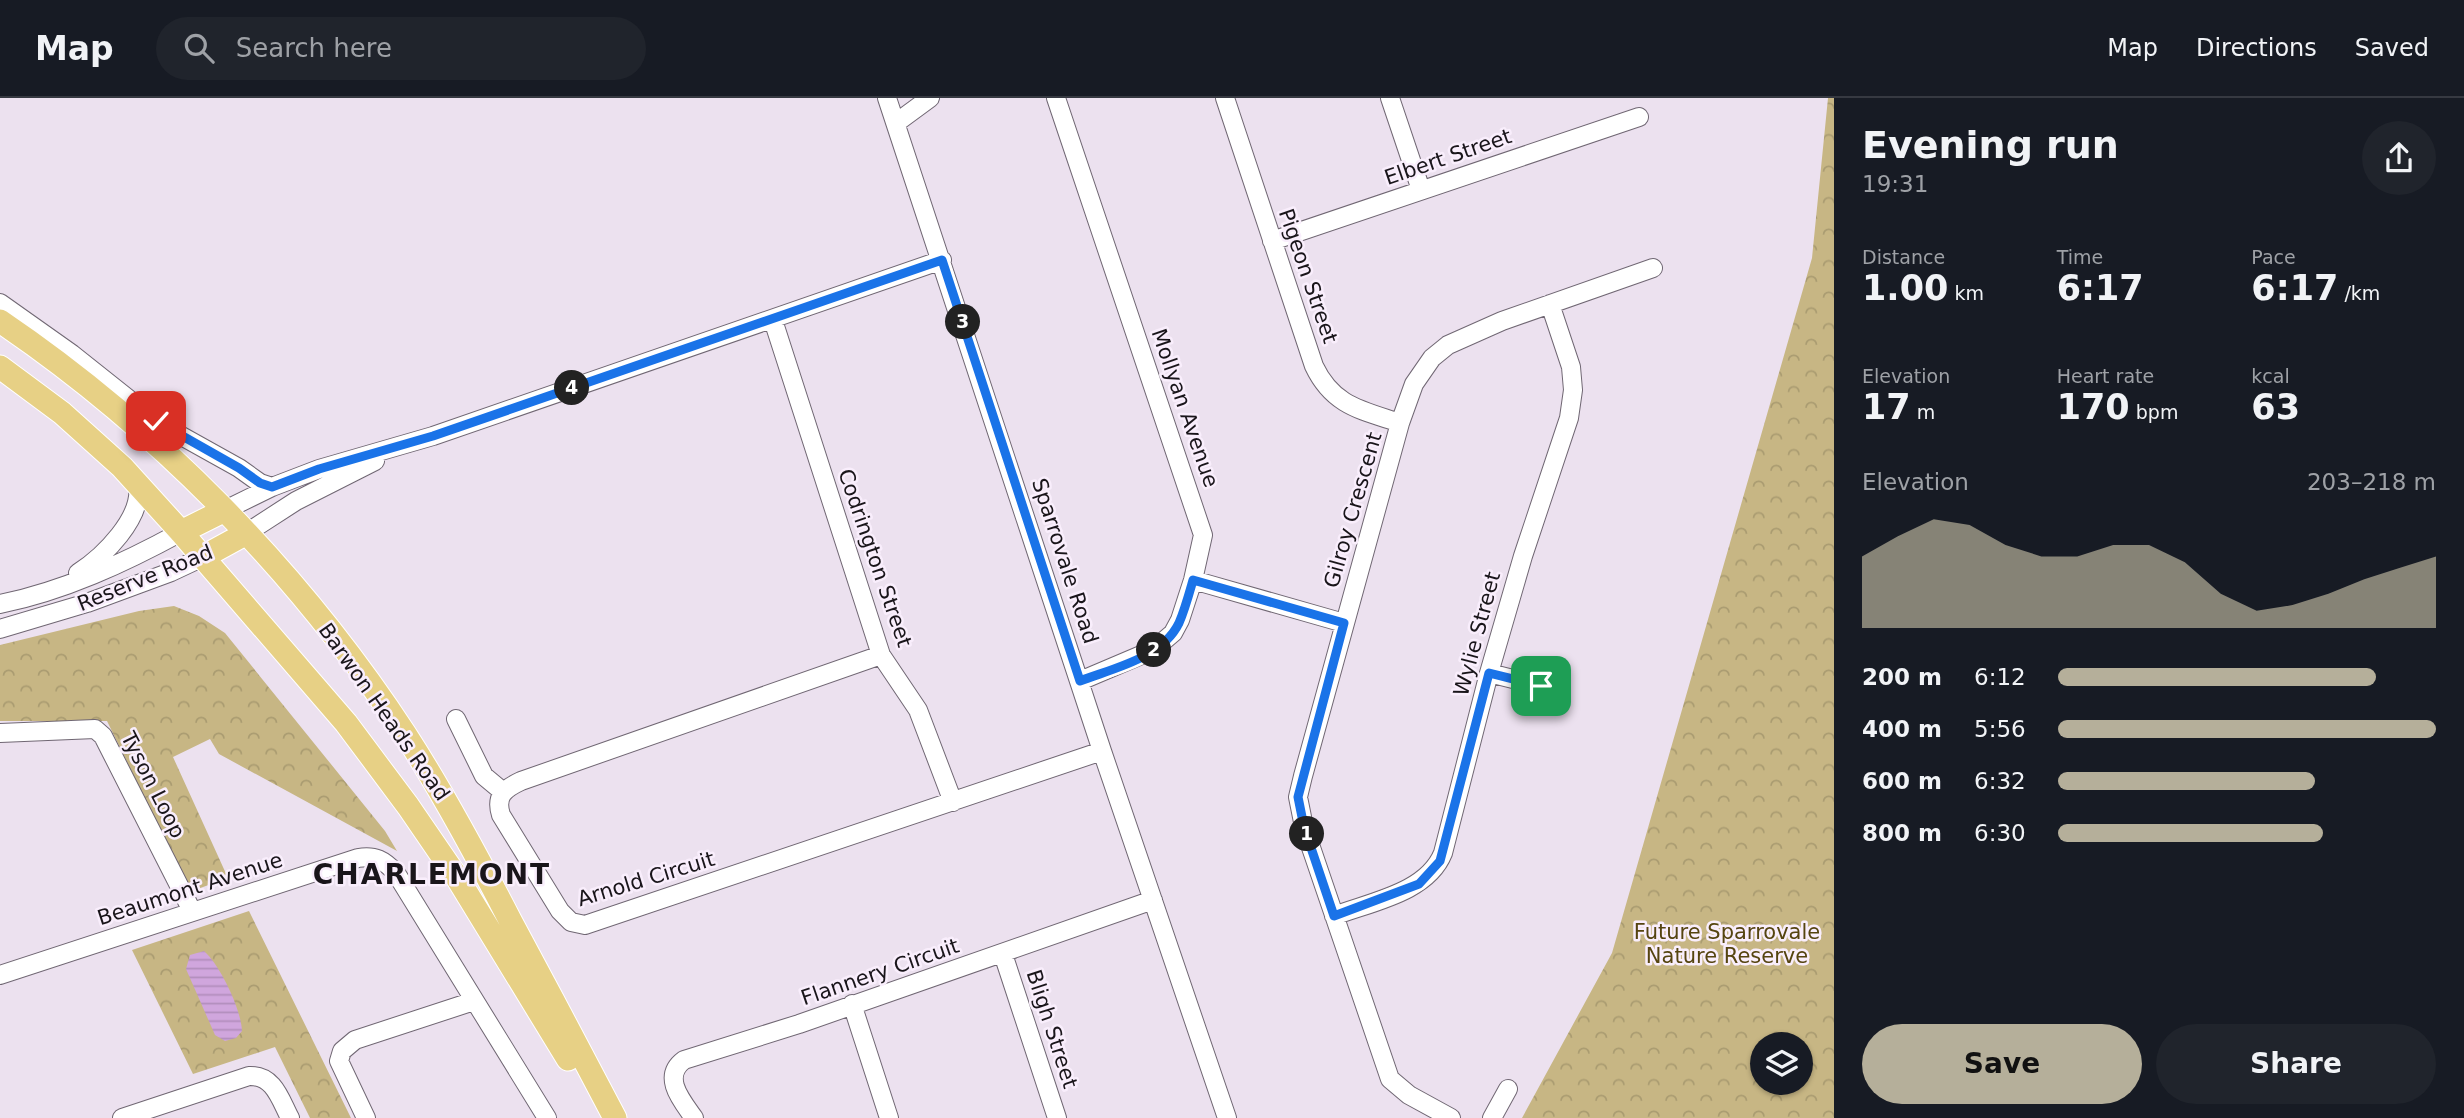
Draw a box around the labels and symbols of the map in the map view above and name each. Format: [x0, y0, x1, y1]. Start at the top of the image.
street label: Elbert Street [1381, 124, 1515, 190]
street label: Pigeon Street [1274, 205, 1342, 347]
pin: 3 [946, 304, 981, 340]
street label: Mollyan Avenue [1147, 326, 1223, 490]
pin: 4 [554, 370, 590, 406]
pin [126, 391, 186, 451]
street label: Gilroy Crescent [1319, 429, 1387, 591]
street label: Codrington Street [833, 466, 917, 650]
street label: Sparrovale Road [1027, 475, 1103, 647]
street label: Reserve Road [74, 540, 216, 616]
street label: Wylie Street [1449, 569, 1505, 699]
street label: Barwon Heads Road [314, 619, 454, 805]
pin: 2 [1136, 632, 1172, 668]
pin [1511, 656, 1571, 716]
street label: Tyson Loop [115, 727, 190, 842]
pin: 1 [1290, 816, 1324, 852]
street label: Arnold Circuit [574, 847, 718, 911]
street label: Beaumont Avenue [94, 848, 286, 930]
district label: CHARLEMONT [313, 858, 551, 891]
park label: Future Sparrovale Nature Reserve [1634, 920, 1820, 968]
street label: Flannery Circuit [798, 934, 962, 1010]
street label: Bligh Street [1022, 967, 1082, 1091]

